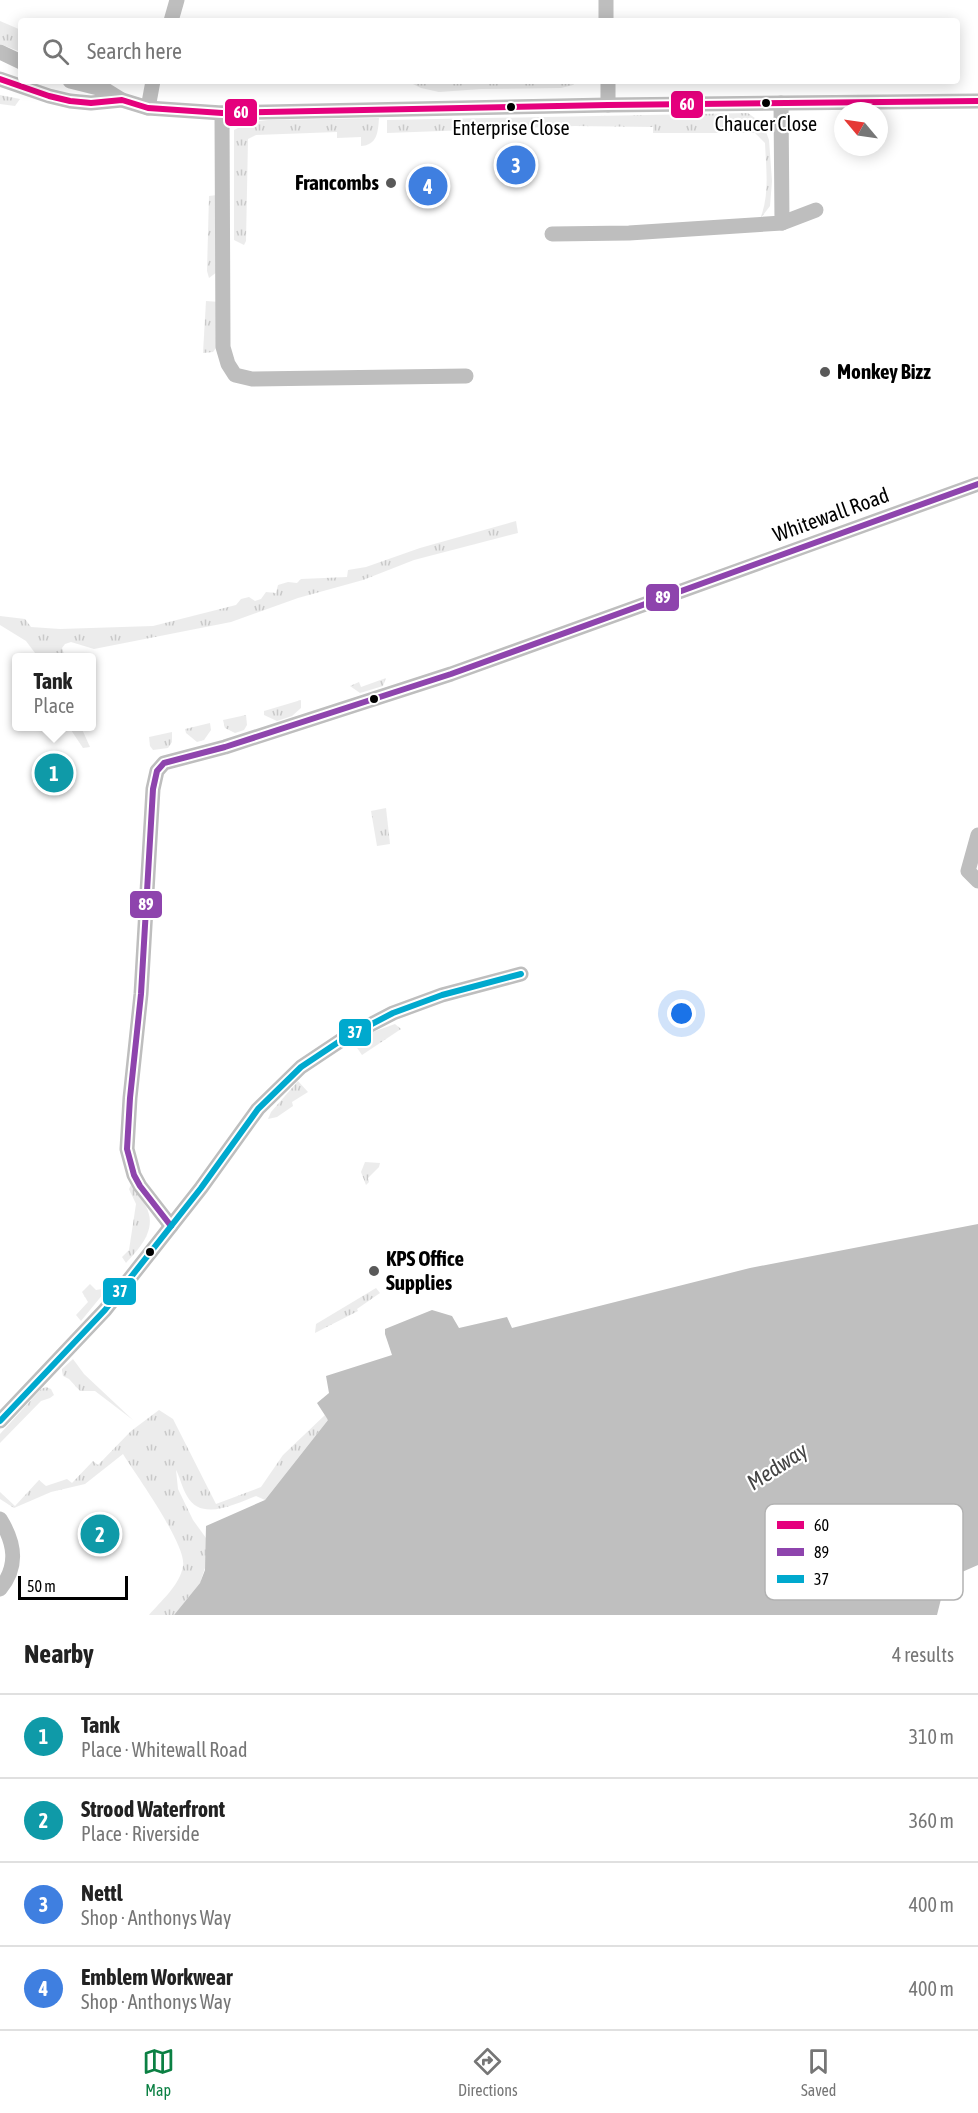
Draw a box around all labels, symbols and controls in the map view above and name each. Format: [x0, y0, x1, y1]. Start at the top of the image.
search box [18, 18, 960, 84]
icon: search [39, 35, 72, 68]
text: Search here [87, 38, 182, 64]
line badge: 60 [670, 90, 704, 119]
text: 60 [679, 95, 695, 113]
marker: Chaucer Close [760, 97, 772, 109]
line badge: 60 [224, 98, 258, 127]
marker: Enterprise Close [505, 101, 517, 113]
north arrow [834, 102, 888, 156]
text: 60 [233, 103, 249, 121]
place label: Chaucer Close [715, 112, 817, 135]
place label: Enterprise Close [452, 116, 570, 139]
pin: 3 [496, 142, 536, 188]
pin: 4 [408, 164, 448, 208]
place label: Francombs [295, 170, 380, 194]
marker: Francombs [384, 176, 398, 190]
place label: Monkey Bizz [837, 359, 931, 383]
marker: Monkey Bizz [818, 365, 832, 379]
street label: Whitewall Road [769, 482, 892, 546]
line badge: 89 [645, 583, 680, 612]
text: 89 [655, 588, 671, 606]
popup [12, 653, 96, 731]
text: Tank [34, 668, 72, 694]
unlabelled marker [368, 693, 380, 705]
text: Place [34, 694, 74, 717]
pin: 1 [34, 750, 74, 796]
line badge: 89 [129, 890, 163, 919]
text: 89 [138, 895, 154, 913]
your location [667, 999, 696, 1028]
line badge: 37 [338, 1018, 372, 1047]
text: 37 [347, 1023, 363, 1041]
unlabelled marker [144, 1246, 156, 1258]
place label: KPS Office Supplies [386, 1246, 464, 1294]
marker: KPS Office Supplies [367, 1264, 381, 1278]
line badge: 37 [102, 1277, 137, 1306]
text: 37 [112, 1282, 128, 1300]
water label: Medway [742, 1436, 813, 1495]
legend [765, 1504, 963, 1600]
pin: 2 [80, 1512, 120, 1556]
text: 60 [814, 1516, 829, 1534]
text: 89 [814, 1543, 829, 1561]
text: 37 [814, 1570, 829, 1588]
scale bar [18, 1573, 128, 1600]
text: 50 m [27, 1577, 56, 1595]
text: Nearby [24, 1639, 94, 1669]
text: 4 results [892, 1643, 954, 1666]
text: Tank [81, 1712, 120, 1738]
text: 1 [39, 1725, 48, 1748]
text: 310 m [909, 1725, 954, 1748]
text: Place · Whitewall Road [81, 1738, 247, 1761]
text: Strood Waterfront [81, 1796, 225, 1822]
text: 2 [39, 1809, 48, 1832]
text: 360 m [909, 1809, 954, 1832]
text: Place · Riverside [81, 1822, 199, 1845]
text: Nettl [81, 1880, 122, 1906]
text: 3 [39, 1893, 48, 1916]
text: 400 m [909, 1893, 954, 1916]
text: Shop · Anthonys Way [81, 1906, 231, 1929]
text: Emblem Workwear [81, 1964, 233, 1990]
text: 4 [39, 1977, 48, 2000]
text: 400 m [909, 1977, 954, 2000]
text: Shop · Anthonys Way [81, 1990, 231, 2013]
tab: Map [142, 2045, 175, 2099]
tab: Directions [458, 2045, 518, 2099]
tab: Saved [801, 2045, 836, 2099]

